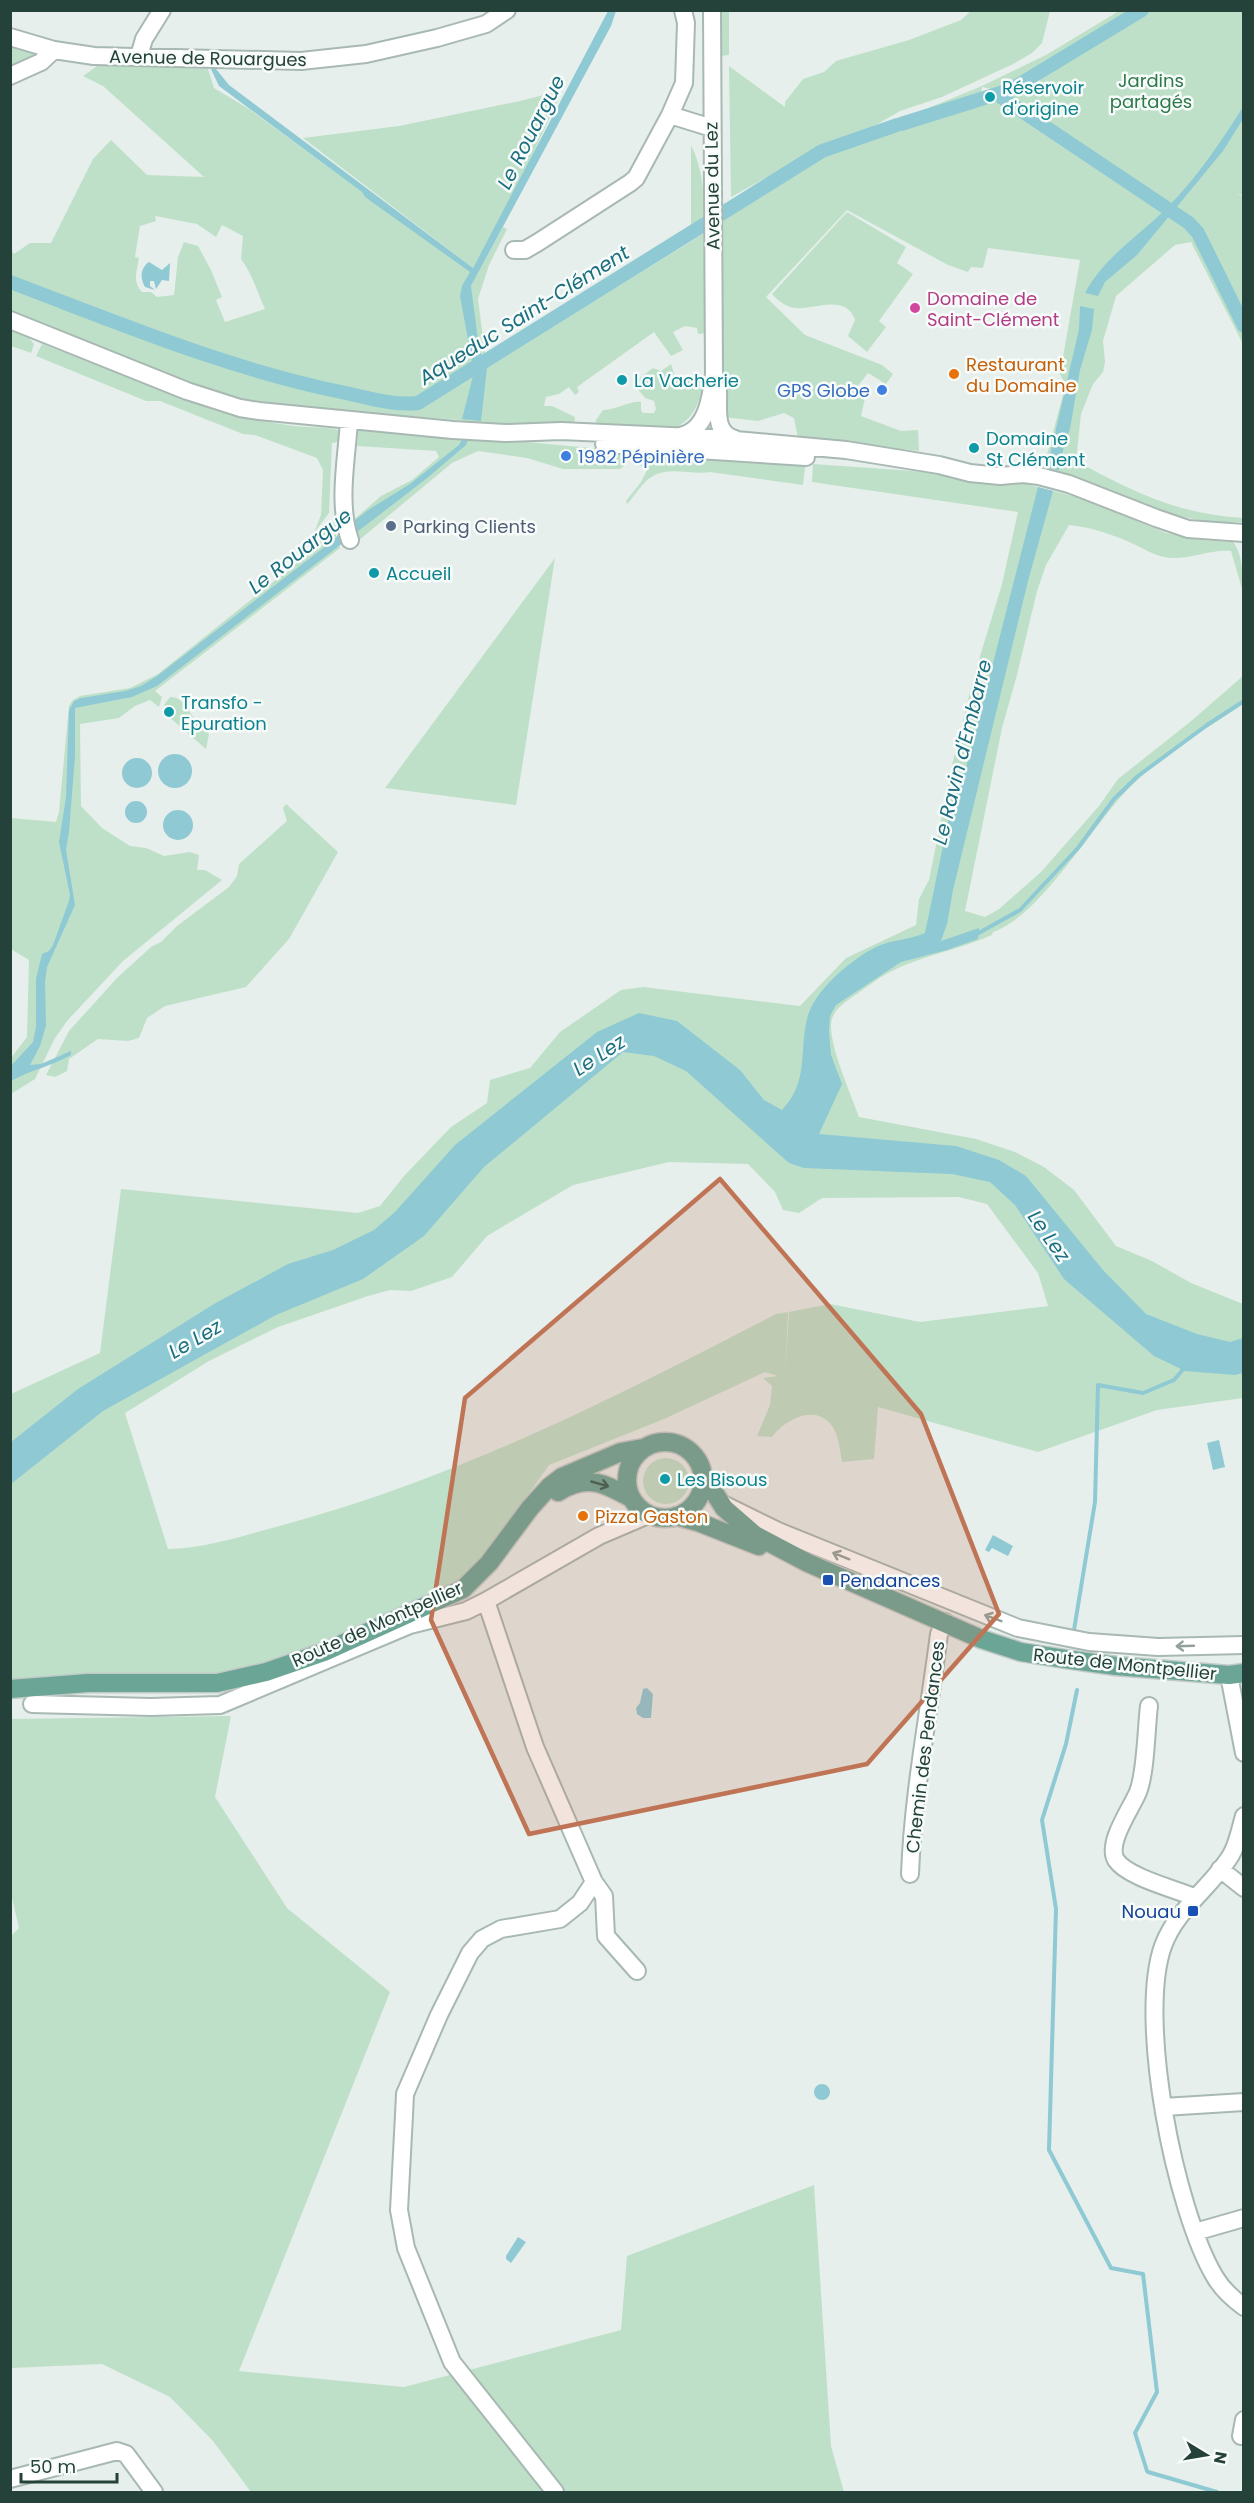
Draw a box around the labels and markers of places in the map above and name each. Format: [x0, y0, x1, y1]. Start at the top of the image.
place label: Réservoir d'origine [1002, 75, 1084, 121]
marker: Réservoir d'origine [983, 90, 997, 104]
place label: Domaine de Saint-Clément [927, 286, 1059, 332]
marker: Domaine de Saint-Clément [908, 301, 922, 315]
place label: Restaurant du Domaine [966, 352, 1077, 398]
marker: Restaurant du Domaine [947, 367, 961, 381]
place label: La Vacherie [634, 368, 739, 393]
marker: La Vacherie [615, 373, 629, 387]
place label: GPS Globe [777, 378, 870, 403]
marker: GPS Globe [875, 383, 889, 397]
place label: Domaine St Clément [986, 426, 1085, 472]
marker: Domaine St Clément [967, 441, 981, 455]
place label: 1982 Pépinière [578, 444, 705, 469]
marker: 1982 Pépinière [559, 449, 573, 463]
place label: Parking Clients [403, 514, 536, 539]
marker: Parking Clients [384, 519, 398, 533]
place label: Accueil [386, 561, 452, 586]
marker: Accueil [367, 566, 381, 580]
place label: Transfo - Epuration [181, 690, 267, 736]
marker: Transfo - Epuration [162, 705, 176, 719]
place label: Les Bisous [677, 1467, 767, 1492]
marker: Les Bisous [658, 1472, 672, 1486]
place label: Pizza Gaston [595, 1504, 708, 1529]
marker: Pizza Gaston [576, 1509, 590, 1523]
place label: Pendances [840, 1568, 940, 1593]
marker: Pendances [821, 1573, 835, 1587]
place label: Nouau [1122, 1899, 1181, 1924]
marker: Nouau [1186, 1904, 1200, 1918]

